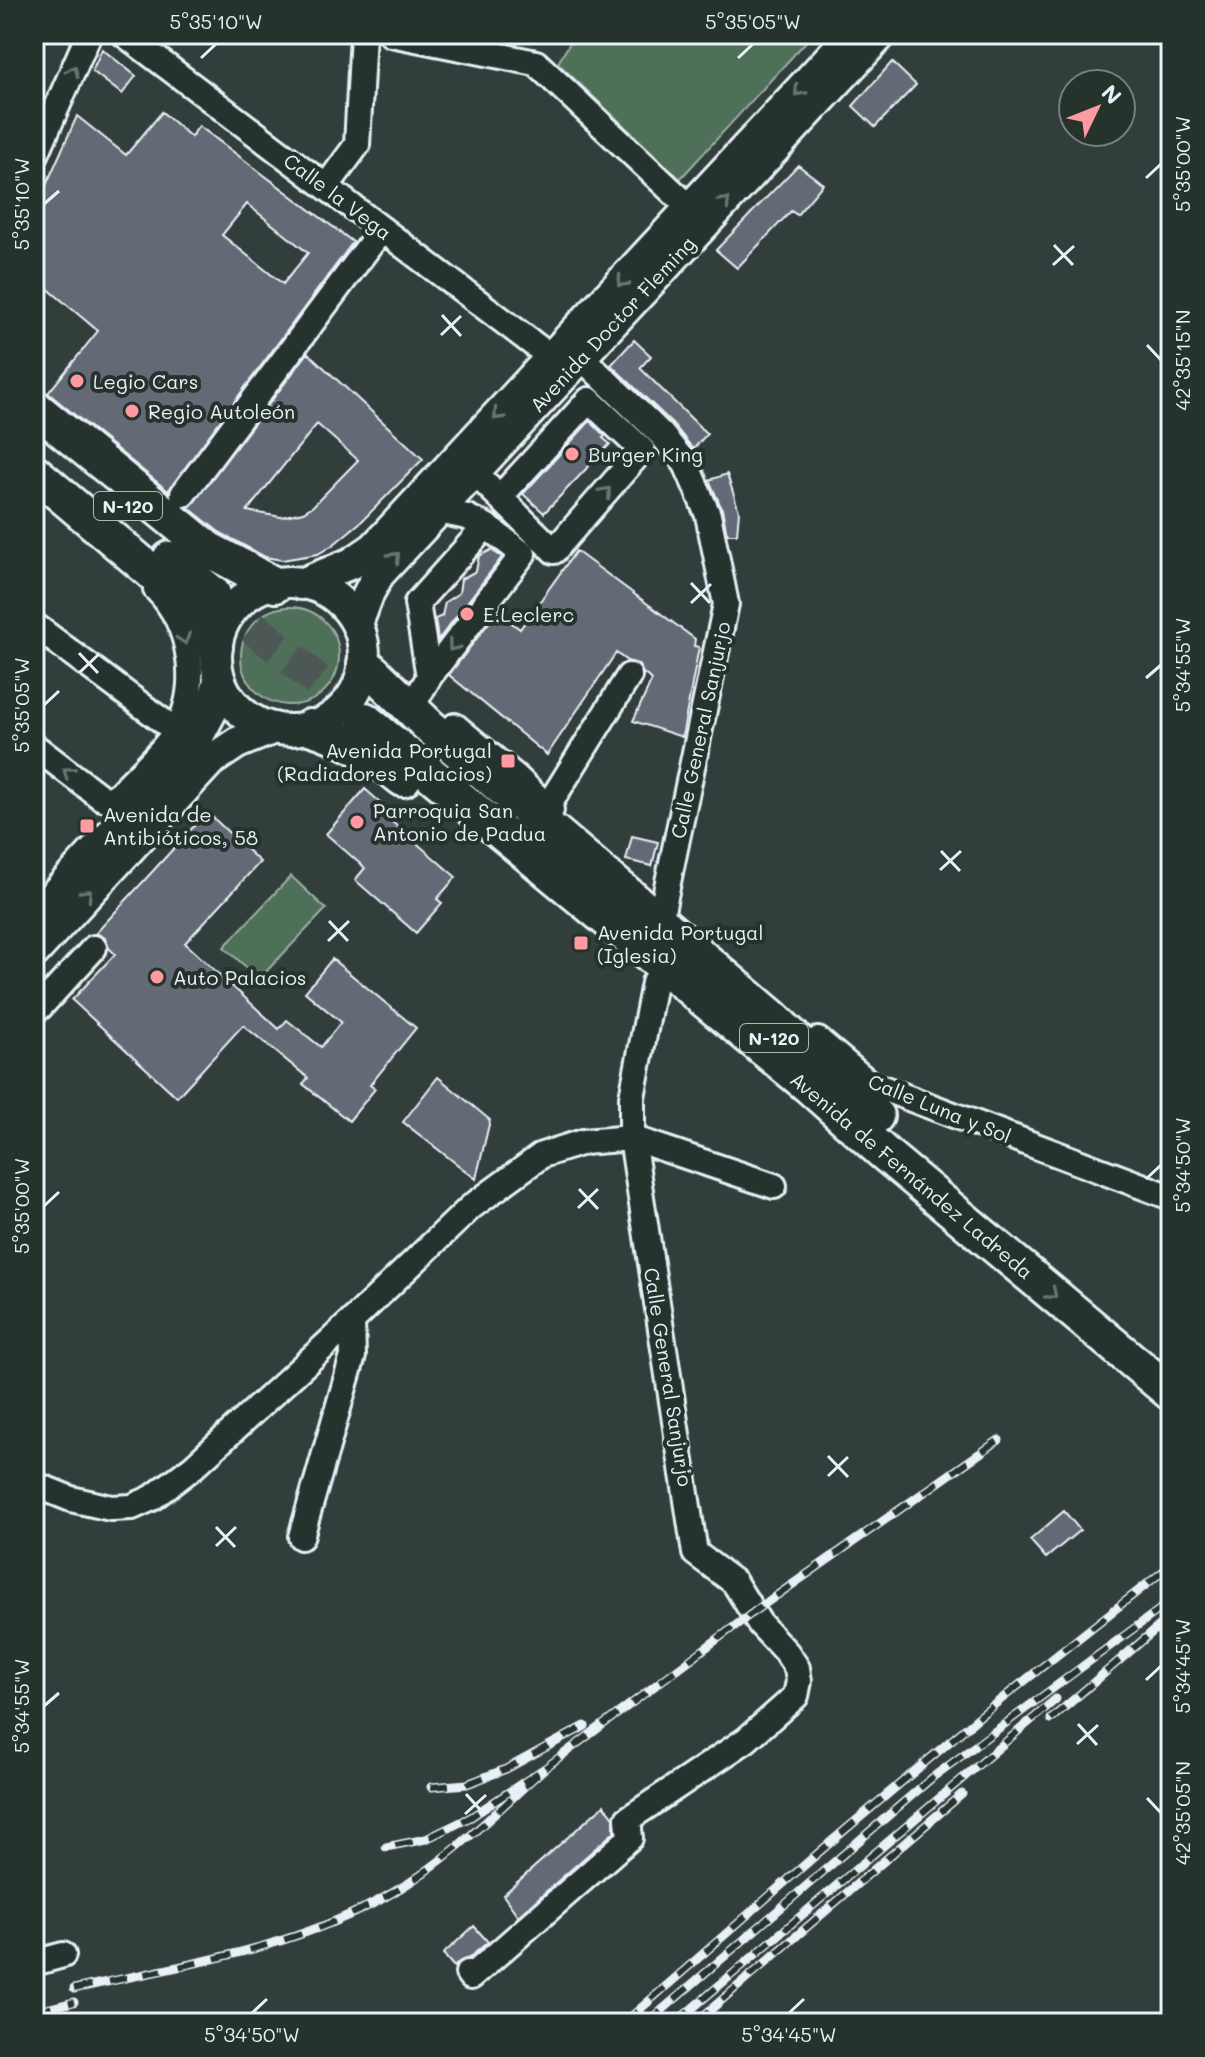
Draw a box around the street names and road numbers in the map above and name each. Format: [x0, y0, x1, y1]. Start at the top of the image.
street label: Calle la Vega [279, 147, 397, 245]
street label: Avenida Doctor Fleming [524, 231, 700, 417]
road number: N-120 [94, 492, 162, 520]
street label: Calle General Sanjurjo [664, 619, 736, 841]
road number: N-120 [740, 1024, 808, 1052]
street label: Avenida de Fernández Ladreda [785, 1066, 1039, 1284]
street label: Calle Luna y Sol [865, 1067, 1015, 1149]
street label: Calle General Sanjurjo [639, 1266, 699, 1488]

